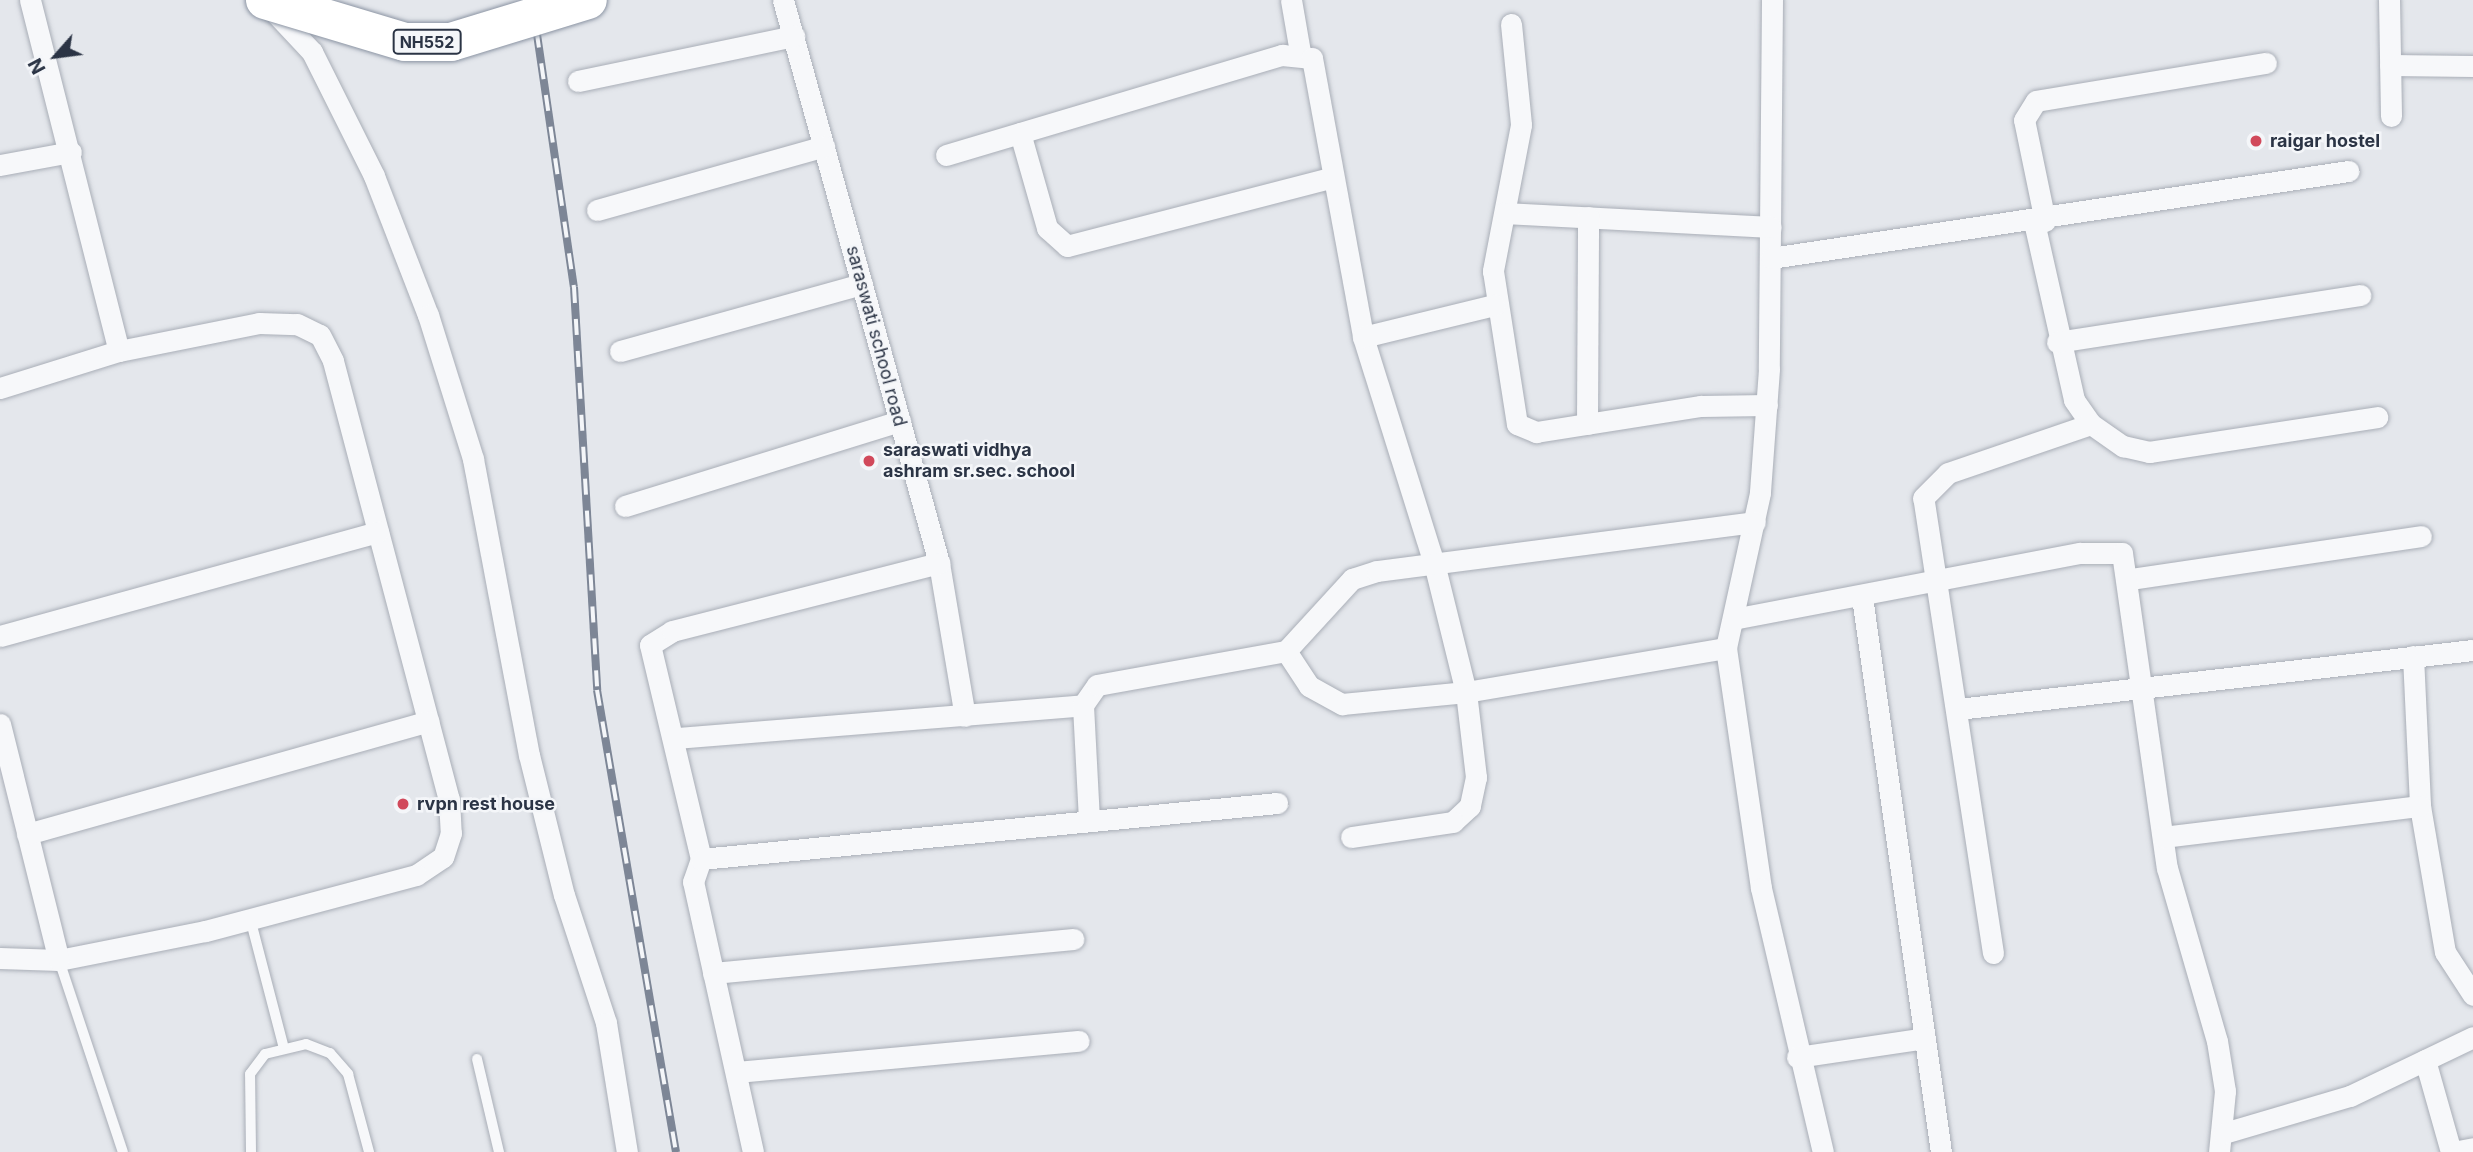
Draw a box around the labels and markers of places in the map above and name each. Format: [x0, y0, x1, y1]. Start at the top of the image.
place label: raigar hostel [2270, 130, 2380, 152]
marker: raigar hostel [2248, 133, 2264, 149]
place label: saraswati vidhya ashram sr.sec. school [883, 440, 1076, 482]
marker: saraswati vidhya ashram sr.sec. school [861, 453, 877, 469]
place label: rvpn rest house [417, 793, 555, 815]
marker: rvpn rest house [395, 796, 411, 812]

